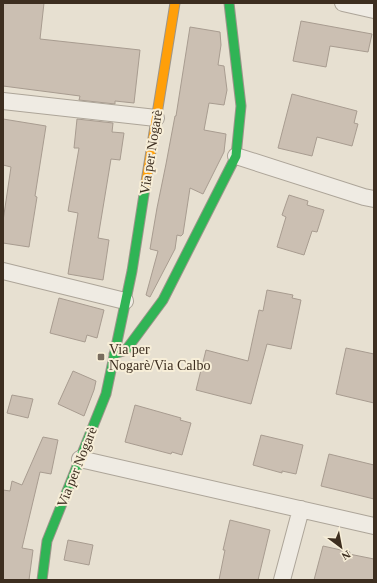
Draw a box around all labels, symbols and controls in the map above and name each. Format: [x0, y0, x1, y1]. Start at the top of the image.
street label: Via per Nogarè [137, 109, 165, 195]
place label: Via per Nogarè/Via Calbo [109, 342, 210, 373]
marker: Via per Nogarè/Via Calbo [96, 352, 106, 362]
street label: Via per Nogarè [54, 425, 100, 509]
north arrow [321, 527, 361, 567]
text: N [340, 548, 353, 563]

